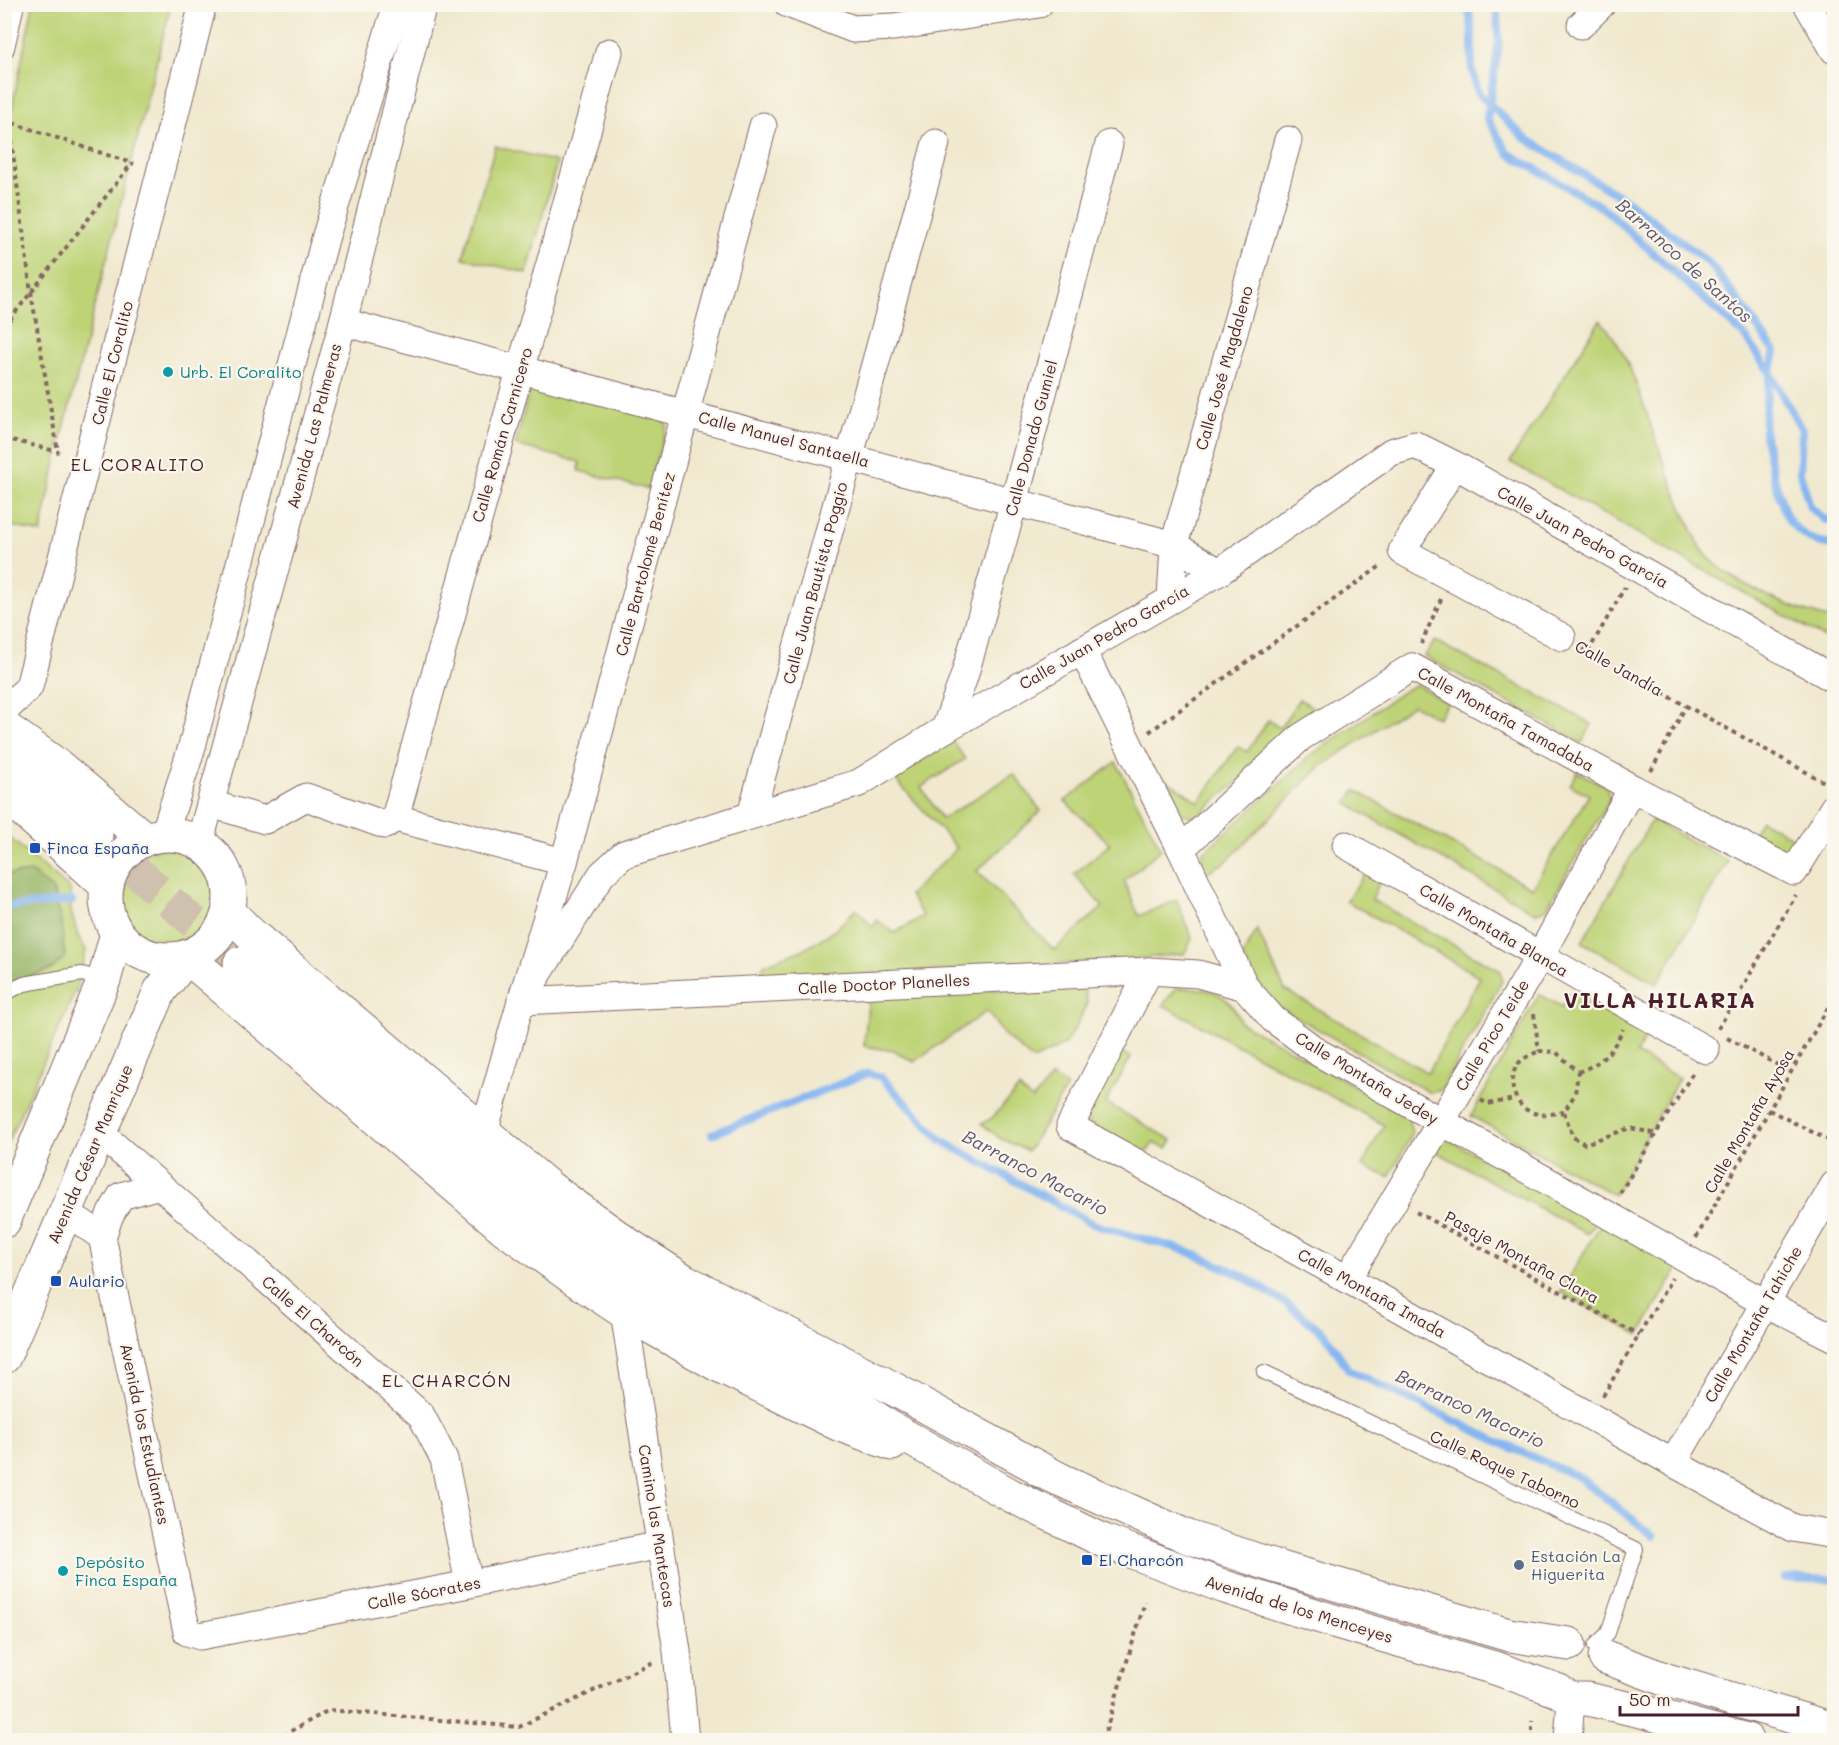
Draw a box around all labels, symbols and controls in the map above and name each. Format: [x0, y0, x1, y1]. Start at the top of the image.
water label: Barranco de Santos [1611, 193, 1758, 328]
street label: Calle José Magdaleno [1190, 283, 1257, 452]
street label: Calle El Coralito [86, 299, 137, 427]
street label: Avenida Las Palmeras [281, 341, 346, 511]
street label: Calle Román Carnicero [466, 345, 537, 525]
street label: Calle Donado Gumiel [1000, 358, 1061, 518]
place label: Urb. El Coralito [180, 361, 301, 382]
marker: Urb. El Coralito [161, 365, 175, 379]
street label: Calle Manuel Santaella [696, 406, 872, 472]
district label: EL CORALITO [71, 452, 205, 476]
street label: Calle Bartolomé Benítez [610, 469, 679, 658]
street label: Calle Juan Bautista Poggio [777, 479, 852, 686]
street label: Calle Juan Pedro García [1494, 481, 1673, 592]
street label: Calle Juan Pedro García [1015, 579, 1192, 694]
street label: Calle Jandía [1572, 635, 1667, 700]
street label: Calle Montaña Tamadaba [1414, 661, 1598, 776]
place label: Finca España [47, 837, 150, 858]
marker: Finca España [28, 841, 42, 855]
street label: Calle Montaña Blanca [1416, 878, 1573, 981]
street label: Calle Doctor Planelles [797, 969, 971, 998]
street label: Calle Pico Teide [1450, 975, 1533, 1095]
district label: VILLA HILARIA [1564, 985, 1756, 1014]
street label: Calle Montaña Jedey [1292, 1026, 1443, 1129]
street label: Calle Montaña Ayosa [1699, 1045, 1798, 1197]
street label: Avenida César Manrique [42, 1061, 137, 1247]
water label: Barranco Macario [959, 1124, 1113, 1221]
street label: Pasaje Montaña Clara [1441, 1205, 1603, 1308]
street label: Calle Montaña Tahiche [1699, 1242, 1806, 1406]
street label: Calle Montaña Imada [1294, 1243, 1450, 1342]
place label: Aulario [68, 1270, 124, 1291]
street label: Calle El Charcón [258, 1270, 369, 1371]
marker: Aulario [49, 1274, 63, 1288]
street label: Avenida los Estudiantes [116, 1341, 175, 1526]
water label: Barranco Macario [1392, 1363, 1549, 1453]
district label: EL CHARCÓN [382, 1368, 512, 1392]
street label: Calle Roque Taborno [1427, 1425, 1584, 1513]
street label: Camino las Mantecas [634, 1443, 681, 1609]
place label: Estación La Higuerita [1531, 1545, 1621, 1584]
place label: El Charcón [1099, 1549, 1184, 1570]
place label: Depósito Finca España [75, 1551, 178, 1590]
marker: El Charcón [1080, 1553, 1094, 1567]
marker: Estación La Higuerita [1512, 1558, 1526, 1572]
marker: Depósito Finca España [56, 1564, 70, 1578]
street label: Avenida de los Menceyes [1203, 1570, 1396, 1647]
street label: Calle Sócrates [365, 1571, 482, 1614]
scale bar [1620, 1679, 1798, 1717]
text: 50 m [1629, 1687, 1671, 1711]

